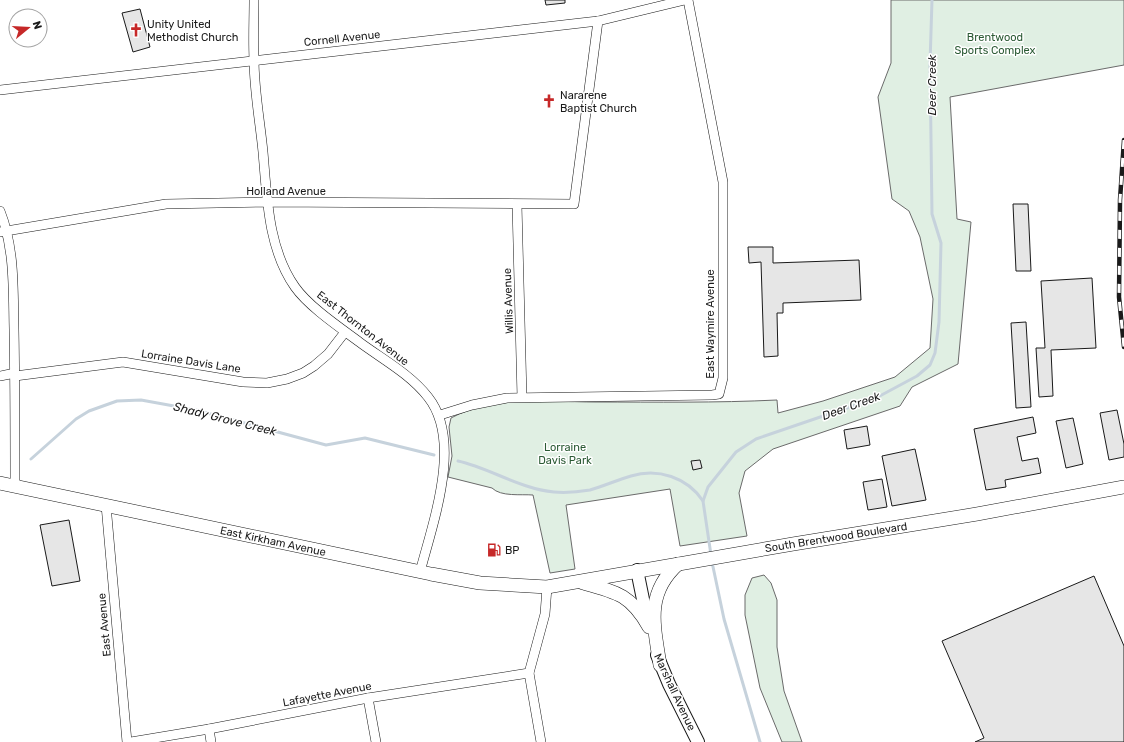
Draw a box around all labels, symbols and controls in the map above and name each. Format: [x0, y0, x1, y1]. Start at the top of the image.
north arrow [8, 8, 48, 48]
place label: Unity United Methodist Church [147, 18, 238, 44]
text: N [30, 19, 44, 31]
church icon: Unity United Methodist Church [128, 22, 144, 38]
street label: Cornell Avenue [303, 28, 381, 49]
park label: Brentwood Sports Complex [954, 31, 1036, 57]
water label: Deer Creek [925, 54, 939, 116]
place label: Nararene Baptist Church [560, 89, 637, 115]
church icon: Nararene Baptist Church [541, 93, 557, 109]
street label: Holland Avenue [246, 185, 326, 198]
street label: Willis Avenue [501, 268, 516, 334]
street label: East Waymire Avenue [704, 269, 717, 379]
street label: East Thornton Avenue [314, 288, 411, 368]
street label: Lorraine Davis Lane [140, 347, 242, 376]
water label: Deer Creek [820, 389, 883, 423]
water label: Shady Grove Creek [172, 399, 279, 439]
park label: Lorraine Davis Park [538, 441, 592, 467]
street label: South Brentwood Boulevard [764, 520, 908, 555]
street label: East Kirkham Avenue [219, 524, 327, 559]
fuel station icon: BP [486, 542, 502, 558]
place label: BP [505, 544, 519, 557]
street label: East Avenue [95, 593, 114, 657]
street label: Marshall Avenue [651, 652, 698, 733]
street label: Lafayette Avenue [282, 680, 373, 709]

